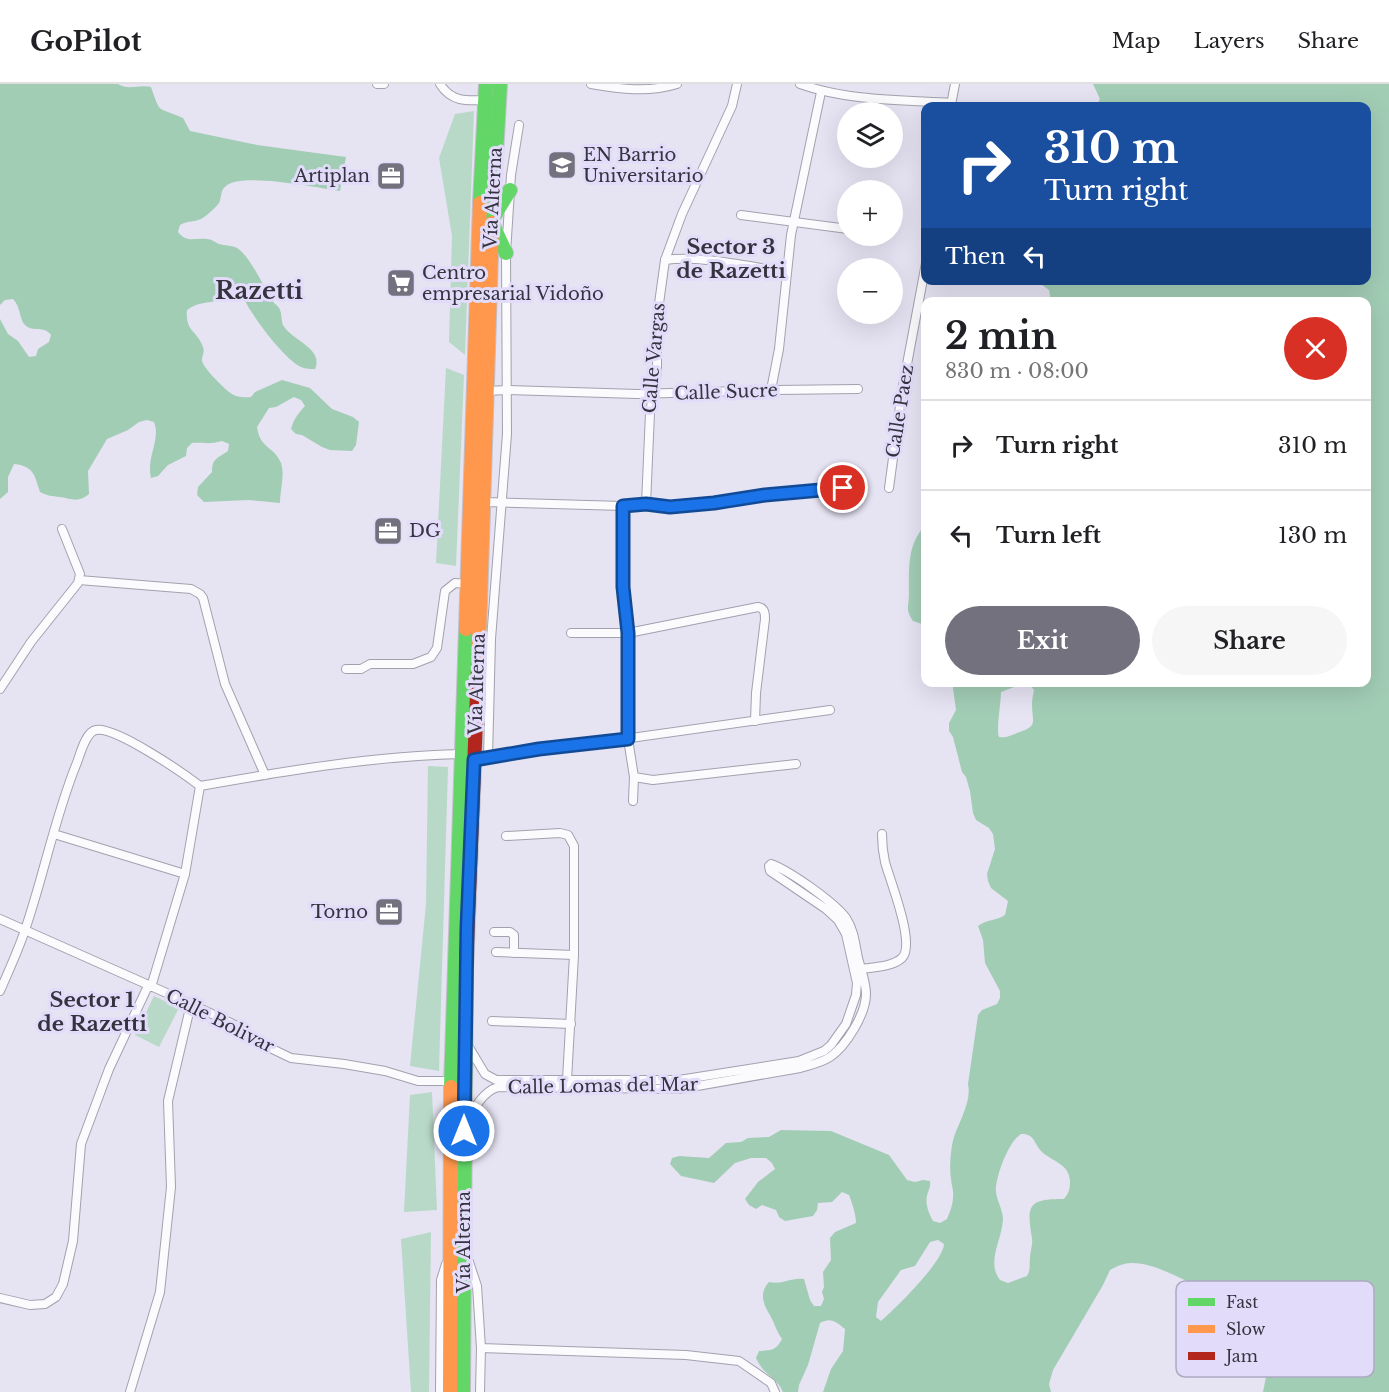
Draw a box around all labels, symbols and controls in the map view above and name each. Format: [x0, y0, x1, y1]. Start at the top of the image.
text: GoPilot [30, 24, 142, 59]
text: Map [1112, 28, 1161, 54]
text: Layers [1194, 28, 1265, 54]
text: Share [1298, 28, 1359, 54]
map controls [837, 102, 903, 324]
button: layers [837, 102, 903, 168]
text: 310 m [1044, 122, 1178, 174]
icon: right [945, 126, 1023, 204]
place label: EN Barrio Universitario [583, 144, 703, 187]
street label: Vía Alterna [479, 147, 507, 250]
school or university icon: EN Barrio Universitario [546, 149, 578, 181]
office icon: Artiplan [375, 160, 407, 192]
place label: Artiplan [293, 165, 370, 187]
text: Turn right [1044, 174, 1188, 207]
button: + [837, 180, 903, 246]
district label: Sector 3 de Razetti [676, 234, 786, 284]
icon: left [1018, 240, 1051, 273]
text: Then [945, 243, 1006, 270]
button: − [837, 258, 903, 324]
place label: Centro empresarial Vidoño [422, 262, 604, 305]
supermarket icon: Centro empresarial Vidoño [385, 267, 417, 299]
district label: Razetti [215, 276, 303, 305]
street label: Calle Vargas [638, 302, 670, 414]
text: 2 min [945, 314, 1057, 359]
button: close [1284, 317, 1347, 380]
text: 830 m · 08:00 [945, 359, 1089, 383]
street label: Calle Paez [882, 363, 918, 459]
street label: Calle Sucre [674, 379, 778, 405]
icon: right [945, 429, 978, 462]
text: Turn right [996, 432, 1118, 459]
text: 310 m [1278, 432, 1347, 459]
pin [817, 462, 868, 513]
icon: arrive [826, 471, 859, 504]
office icon: DG [372, 515, 404, 547]
icon: left [945, 519, 978, 552]
place label: DG [409, 520, 441, 542]
text: Turn left [996, 522, 1101, 549]
text: 130 m [1278, 522, 1347, 549]
button: Exit [945, 606, 1140, 675]
button: Share [1152, 606, 1347, 675]
street label: Vía Alterna [464, 633, 490, 736]
office icon: Torno [373, 896, 405, 928]
place label: Torno [311, 901, 368, 923]
street label: Calle Bolivar [162, 984, 278, 1058]
district label: Sector 1 de Razetti [37, 987, 147, 1037]
street label: Calle Lomas del Mar [507, 1073, 699, 1099]
position arrow [432, 1099, 496, 1163]
street label: Vía Alterna [453, 1191, 475, 1294]
legend [1176, 1281, 1374, 1377]
text: Fast [1226, 1292, 1258, 1312]
text: Slow [1226, 1319, 1266, 1339]
text: Jam [1224, 1346, 1258, 1366]

